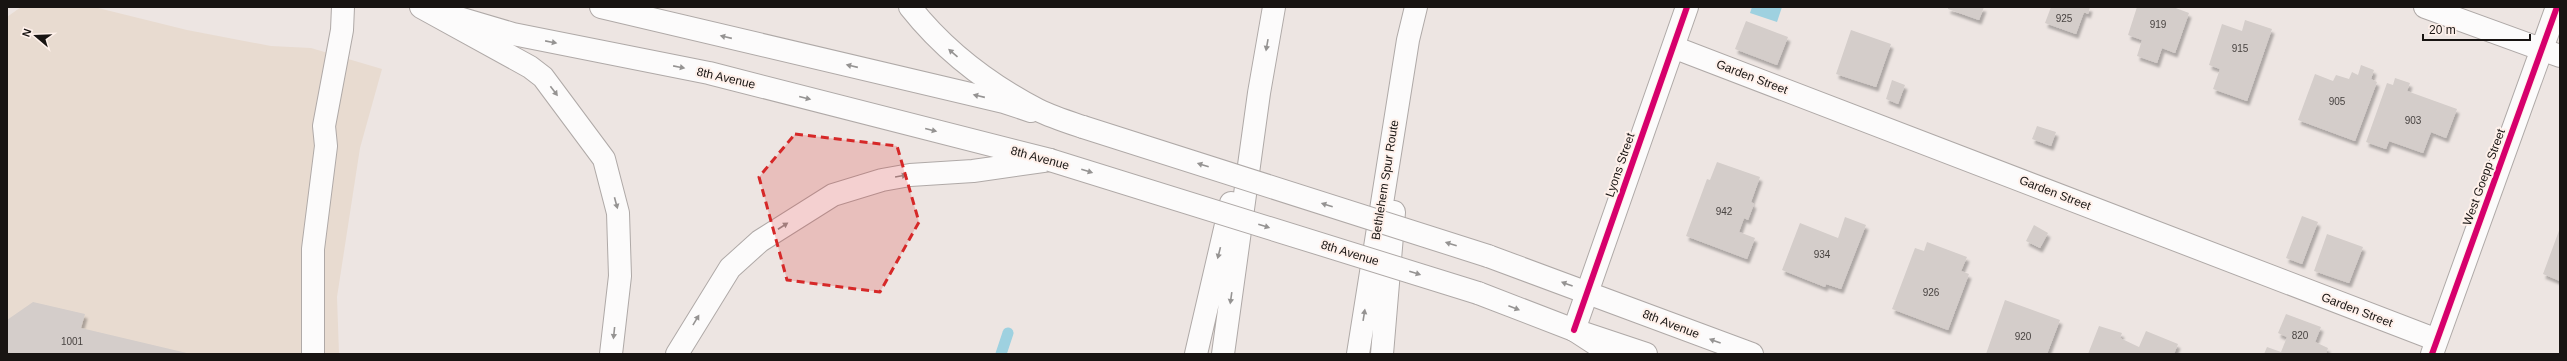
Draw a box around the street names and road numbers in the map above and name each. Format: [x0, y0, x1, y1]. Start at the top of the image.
street label: Garden Street [1714, 57, 1790, 97]
street label: 8th Avenue [695, 64, 757, 92]
street label: Bethlehem Spur Route [1369, 119, 1401, 241]
street label: West Goepp Street [2460, 126, 2508, 227]
street label: Lyons Street [1602, 130, 1638, 199]
street label: 8th Avenue [1009, 143, 1071, 173]
street label: Garden Street [2017, 173, 2093, 213]
street label: 8th Avenue [1319, 238, 1381, 269]
street label: Garden Street [2319, 290, 2395, 330]
street label: 8th Avenue [1641, 307, 1702, 341]

